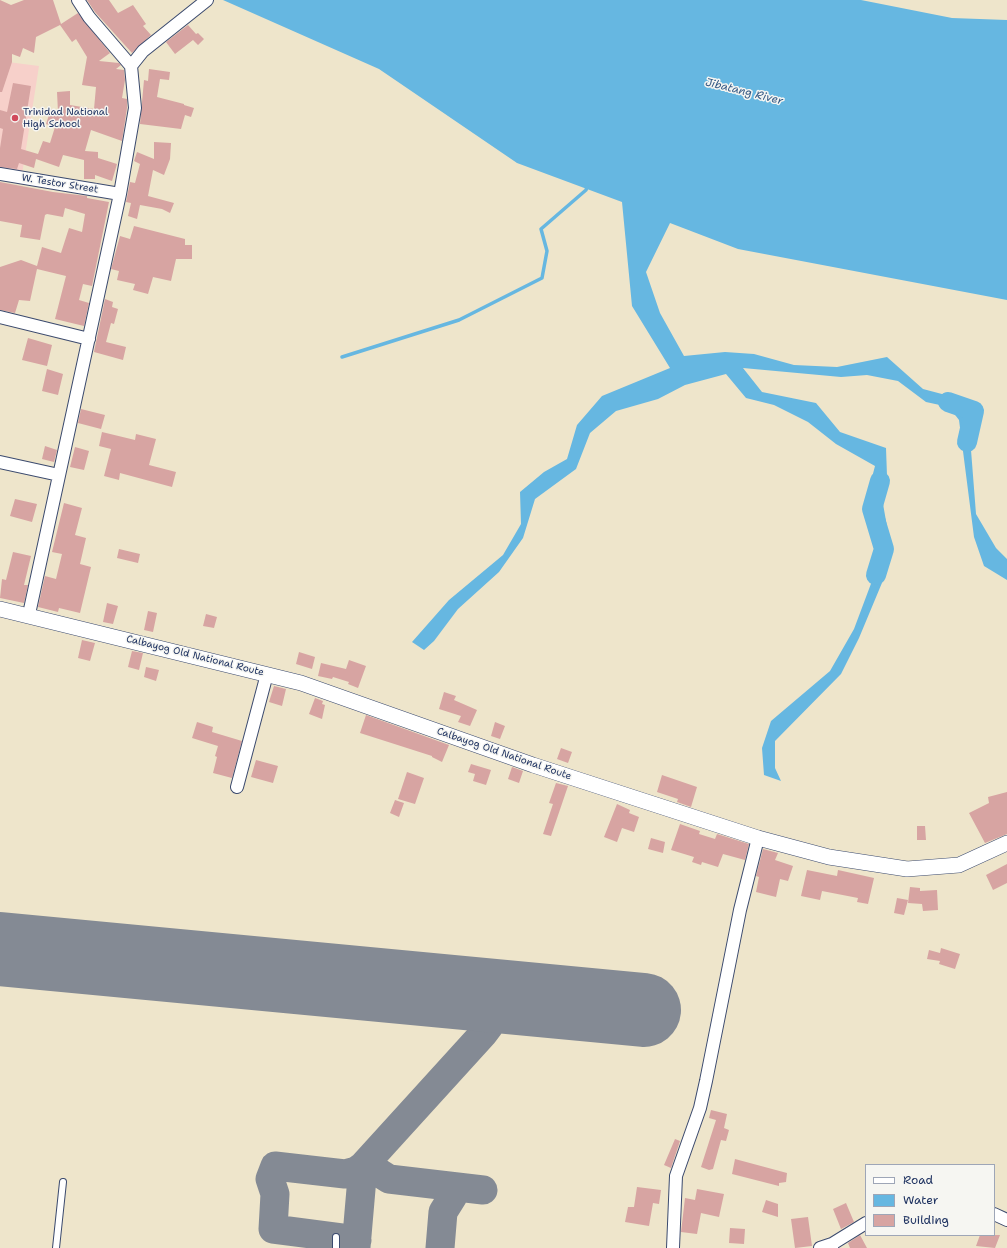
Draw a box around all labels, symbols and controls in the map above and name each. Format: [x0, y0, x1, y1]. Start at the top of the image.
water label: Jibatang River [704, 76, 784, 108]
place label: Trinidad National High School [23, 106, 108, 130]
marker: Trinidad National High School [10, 113, 20, 123]
street label: W. Testor Street [21, 172, 99, 196]
street label: Calbayog Old National Route [125, 633, 265, 679]
street label: Calbayog Old National Route [435, 725, 573, 783]
legend [865, 1164, 995, 1236]
text: Road [903, 1172, 933, 1188]
text: Water [903, 1192, 938, 1208]
text: Building [903, 1212, 949, 1228]

